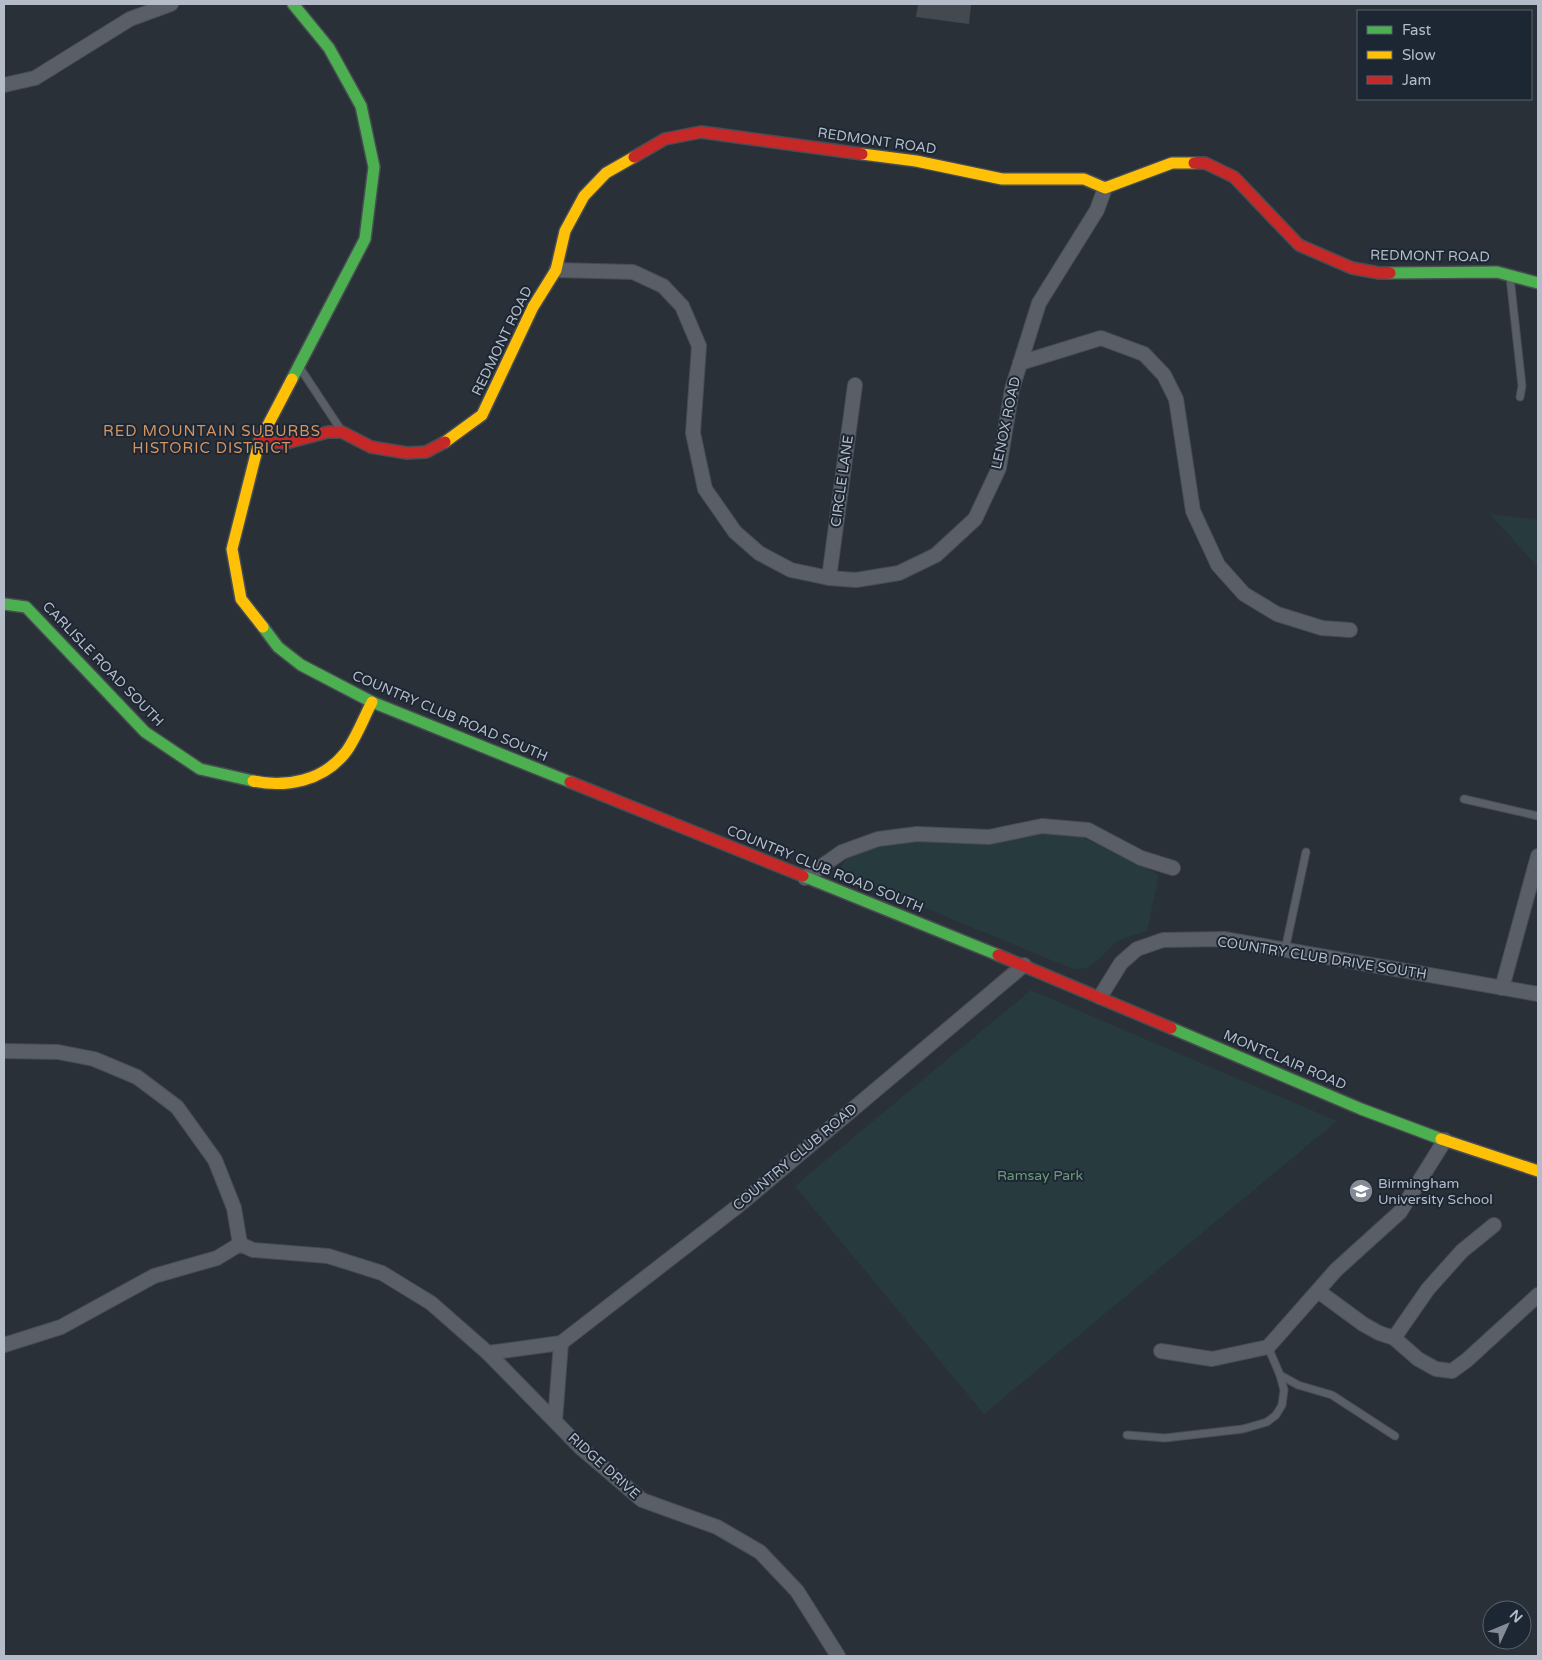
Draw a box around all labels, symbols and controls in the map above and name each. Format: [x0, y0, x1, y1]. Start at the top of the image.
legend [1357, 10, 1532, 100]
text: Fast [1402, 21, 1432, 39]
text: Slow [1402, 46, 1436, 64]
text: Jam [1402, 71, 1431, 89]
street label: REDMONT ROAD [816, 124, 938, 158]
street label: REDMONT ROAD [1370, 246, 1490, 266]
street label: REDMONT ROAD [468, 283, 536, 399]
street label: LENOX ROAD [988, 375, 1024, 471]
district label: RED MOUNTAIN SUBURBS HISTORIC DISTRICT [103, 422, 321, 457]
street label: CIRCLE LANE [827, 434, 857, 528]
street label: CARLISLE ROAD SOUTH [39, 598, 167, 730]
street label: COUNTRY CLUB ROAD SOUTH [350, 667, 550, 765]
street label: COUNTRY CLUB ROAD SOUTH [724, 822, 926, 916]
street label: COUNTRY CLUB DRIVE SOUTH [1216, 933, 1428, 983]
street label: MONTCLAIR ROAD [1221, 1026, 1349, 1094]
street label: COUNTRY CLUB ROAD [729, 1100, 861, 1214]
park label: Ramsay Park [997, 1167, 1083, 1184]
place label: Birmingham University School [1378, 1175, 1493, 1208]
school or university icon: Birmingham University School [1348, 1178, 1374, 1204]
street label: RIDGE DRIVE [565, 1429, 643, 1503]
north arrow [1482, 1600, 1532, 1650]
text: N [1506, 1606, 1526, 1626]

